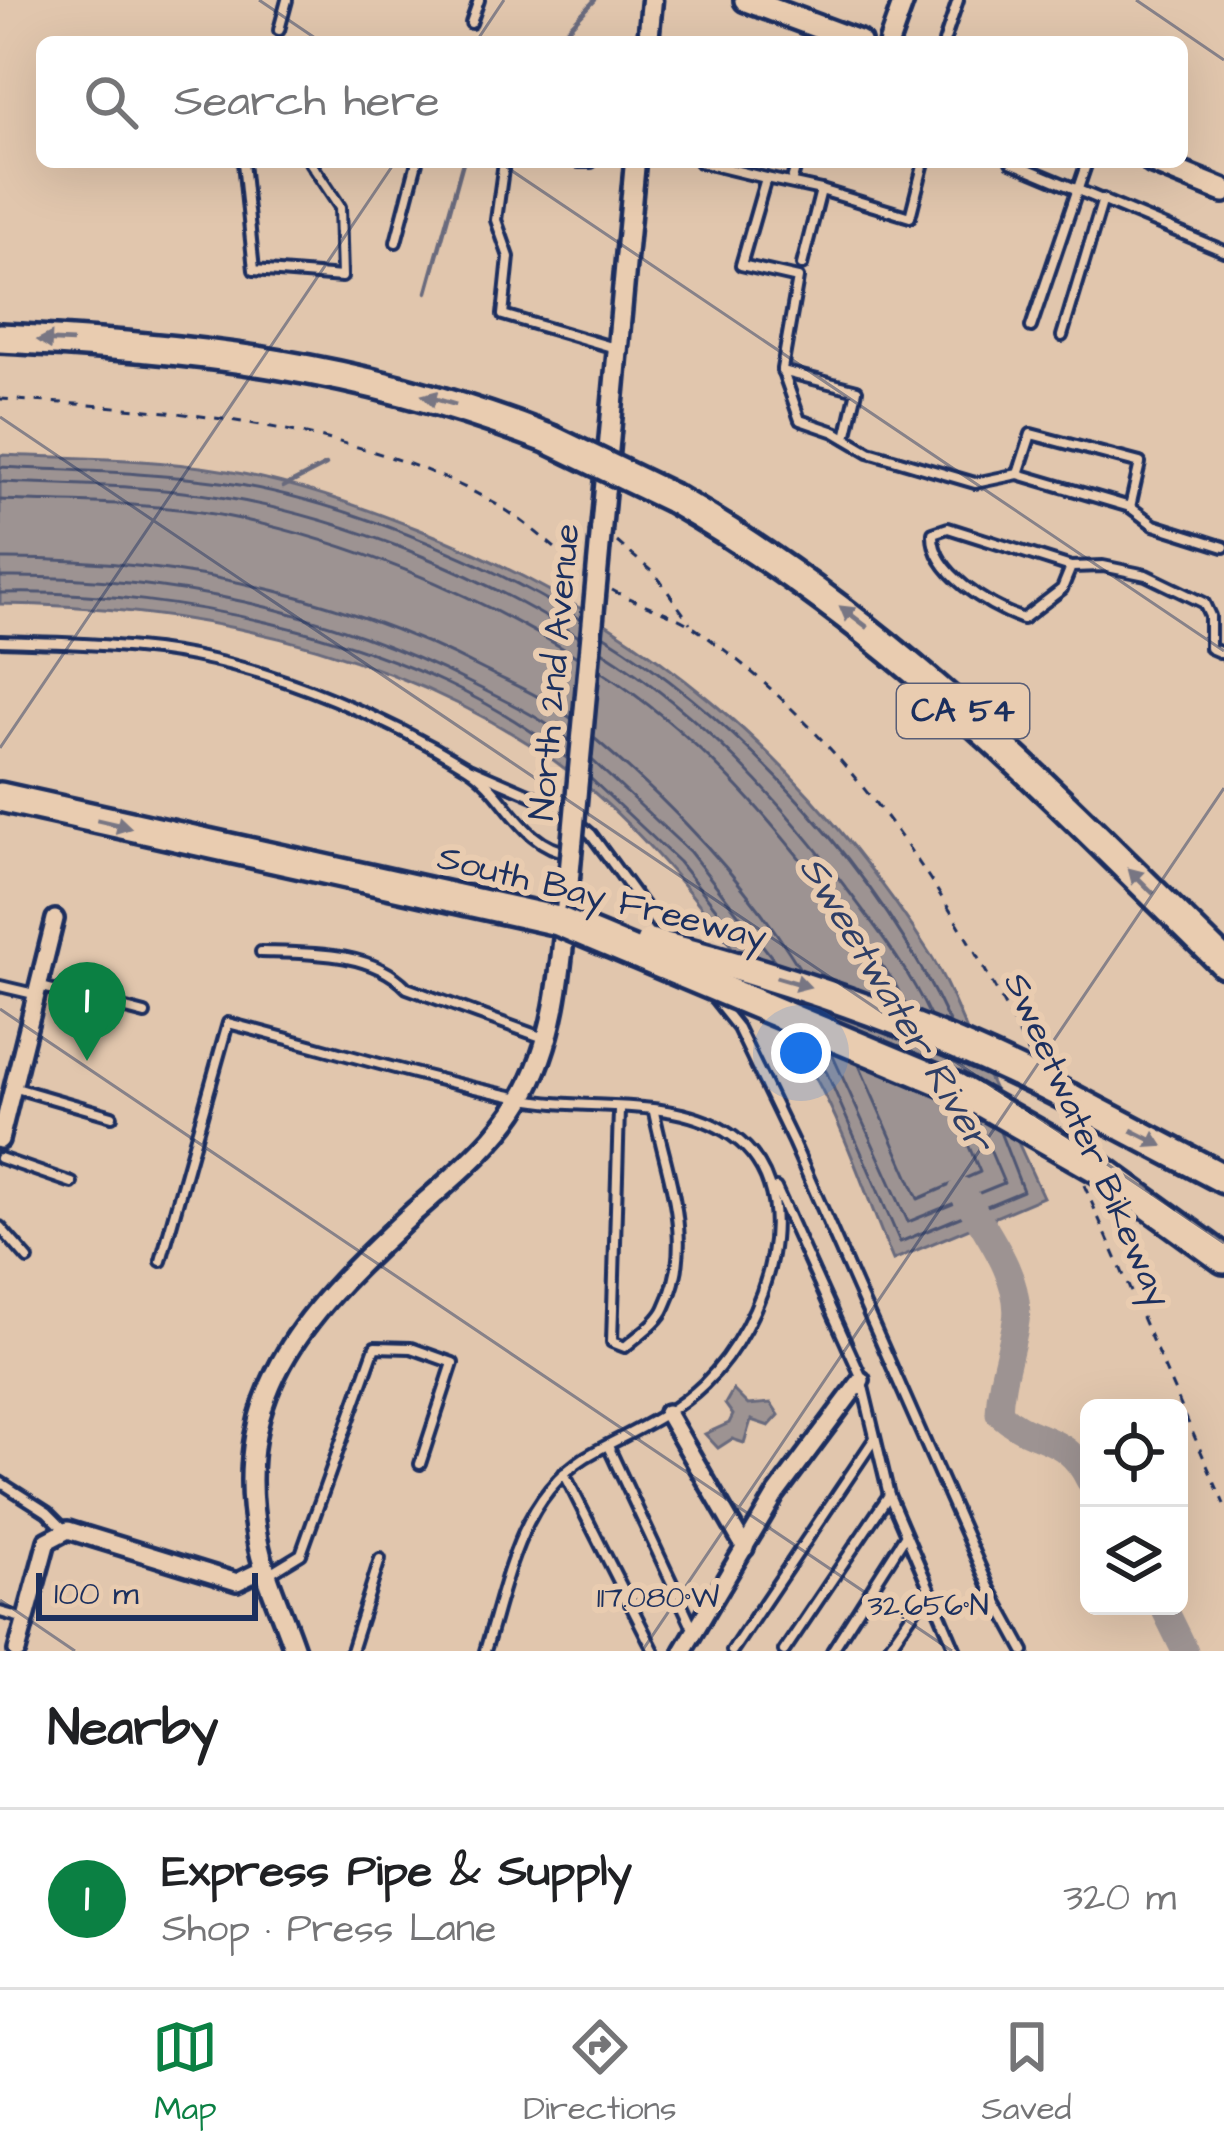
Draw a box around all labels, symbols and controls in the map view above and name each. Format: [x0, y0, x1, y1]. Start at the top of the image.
search box [36, 36, 1188, 168]
icon: search [78, 69, 144, 135]
text: Search here [174, 71, 440, 133]
one-way arrow [36, 331, 73, 350]
one-way arrow [420, 389, 457, 408]
street label: North 2nd Avenue [517, 521, 593, 823]
one-way arrow [838, 605, 870, 629]
road number: CA 54 [897, 684, 1029, 738]
one-way arrow [95, 815, 132, 834]
street label: South Bay Freeway [432, 832, 772, 964]
water label: Sweetwater River [785, 846, 1007, 1165]
one-way arrow [1127, 867, 1156, 895]
pin: 1 [48, 962, 126, 1061]
street label: Sweetwater Bikeway [990, 965, 1184, 1316]
one-way arrow [775, 974, 812, 993]
your location [771, 1023, 831, 1083]
one-way arrow [1130, 1127, 1165, 1147]
map controls [1080, 1399, 1188, 1615]
button: locate [1080, 1399, 1188, 1507]
button: layers [1080, 1507, 1188, 1615]
scale bar [36, 1567, 258, 1620]
text: 100 m [54, 1571, 139, 1617]
text: 117.080°W [597, 1577, 719, 1619]
text: 32.656°N [868, 1585, 988, 1627]
text: Nearby [48, 1694, 218, 1765]
text: Express Pipe & Supply [162, 1841, 632, 1903]
text: 1 [85, 1872, 90, 1926]
text: 320 m [1063, 1872, 1176, 1926]
text: Shop · Press Lane [162, 1903, 496, 1957]
tab: Map [152, 2014, 218, 2132]
tab: Directions [523, 2014, 677, 2132]
tab: Saved [982, 2014, 1072, 2132]

